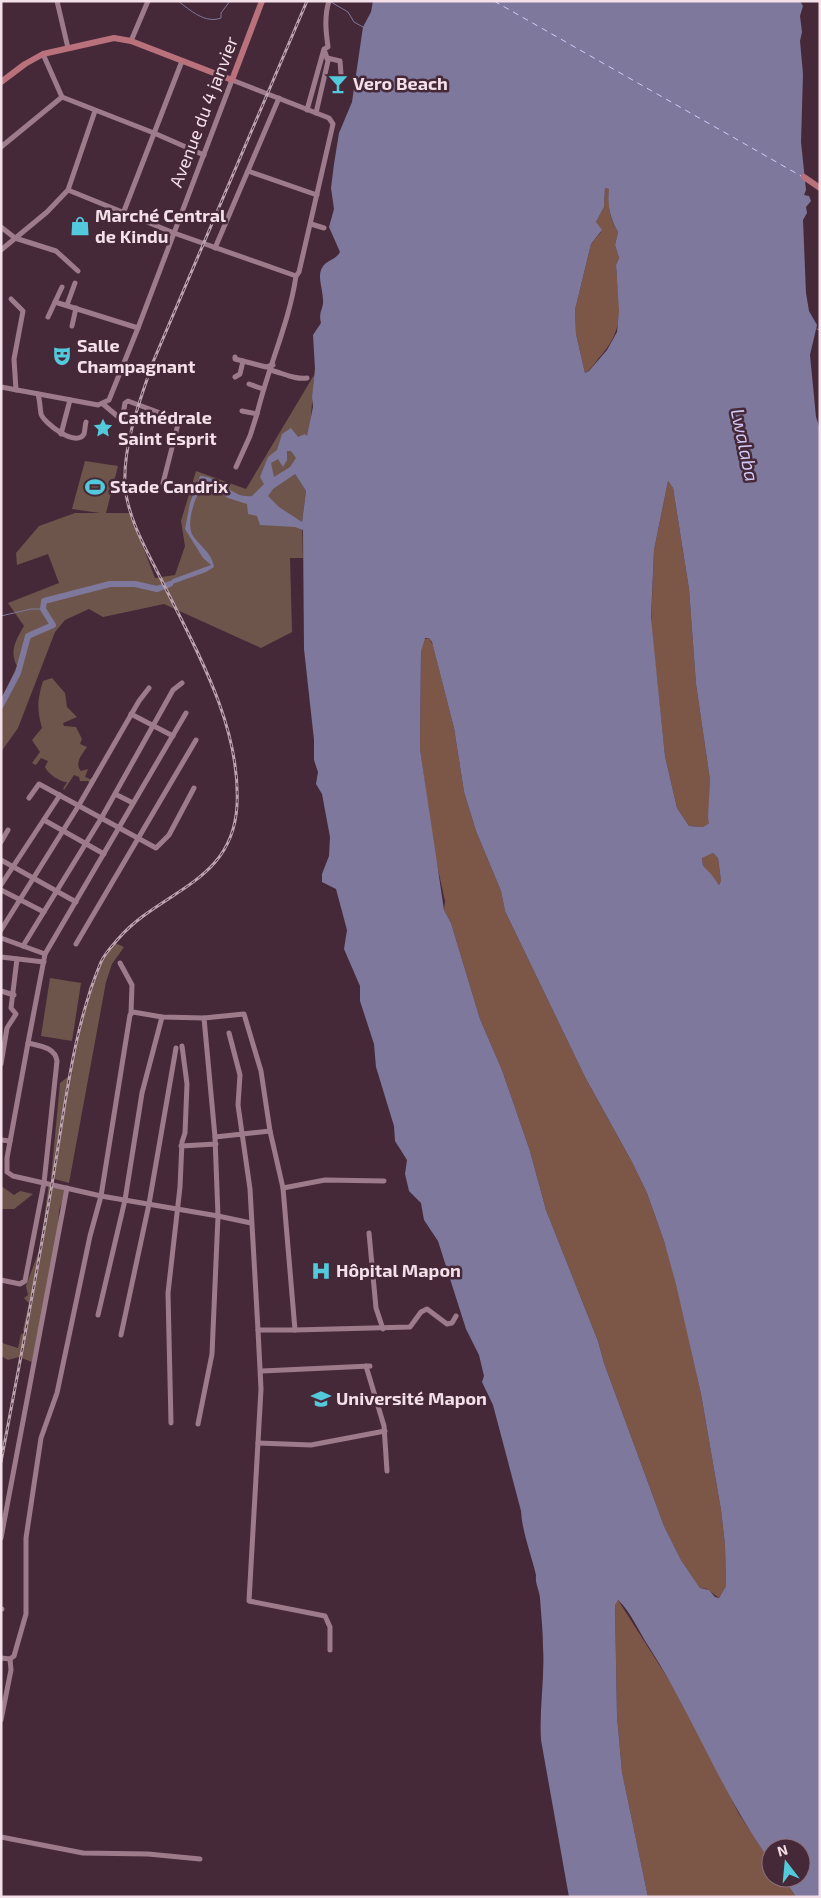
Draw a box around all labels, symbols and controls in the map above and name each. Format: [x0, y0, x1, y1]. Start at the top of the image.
street label: Avenue du 4 janvier [164, 33, 242, 190]
place label: Vero Beach [353, 72, 448, 94]
bar icon: Vero Beach [327, 73, 349, 95]
place label: Marché Central de Kindu [95, 204, 226, 247]
shop icon: Marché Central de Kindu [69, 215, 91, 237]
place label: Salle Champagnant [77, 334, 196, 377]
theatre icon: Salle Champagnant [51, 345, 73, 367]
place label: Cathédrale Saint Esprit [118, 406, 217, 449]
water label: Lwalaba [727, 406, 764, 483]
place icon: Cathédrale Saint Esprit [92, 417, 114, 439]
place label: Stade Candrix [110, 475, 229, 497]
sports icon: Stade Candrix [84, 476, 106, 498]
place label: Hôpital Mapon [336, 1259, 461, 1281]
hospital icon: Hôpital Mapon [310, 1260, 332, 1282]
place label: Université Mapon [336, 1387, 487, 1409]
school or university icon: Université Mapon [310, 1388, 332, 1410]
north arrow [761, 1838, 811, 1888]
text: N [775, 1840, 789, 1860]

